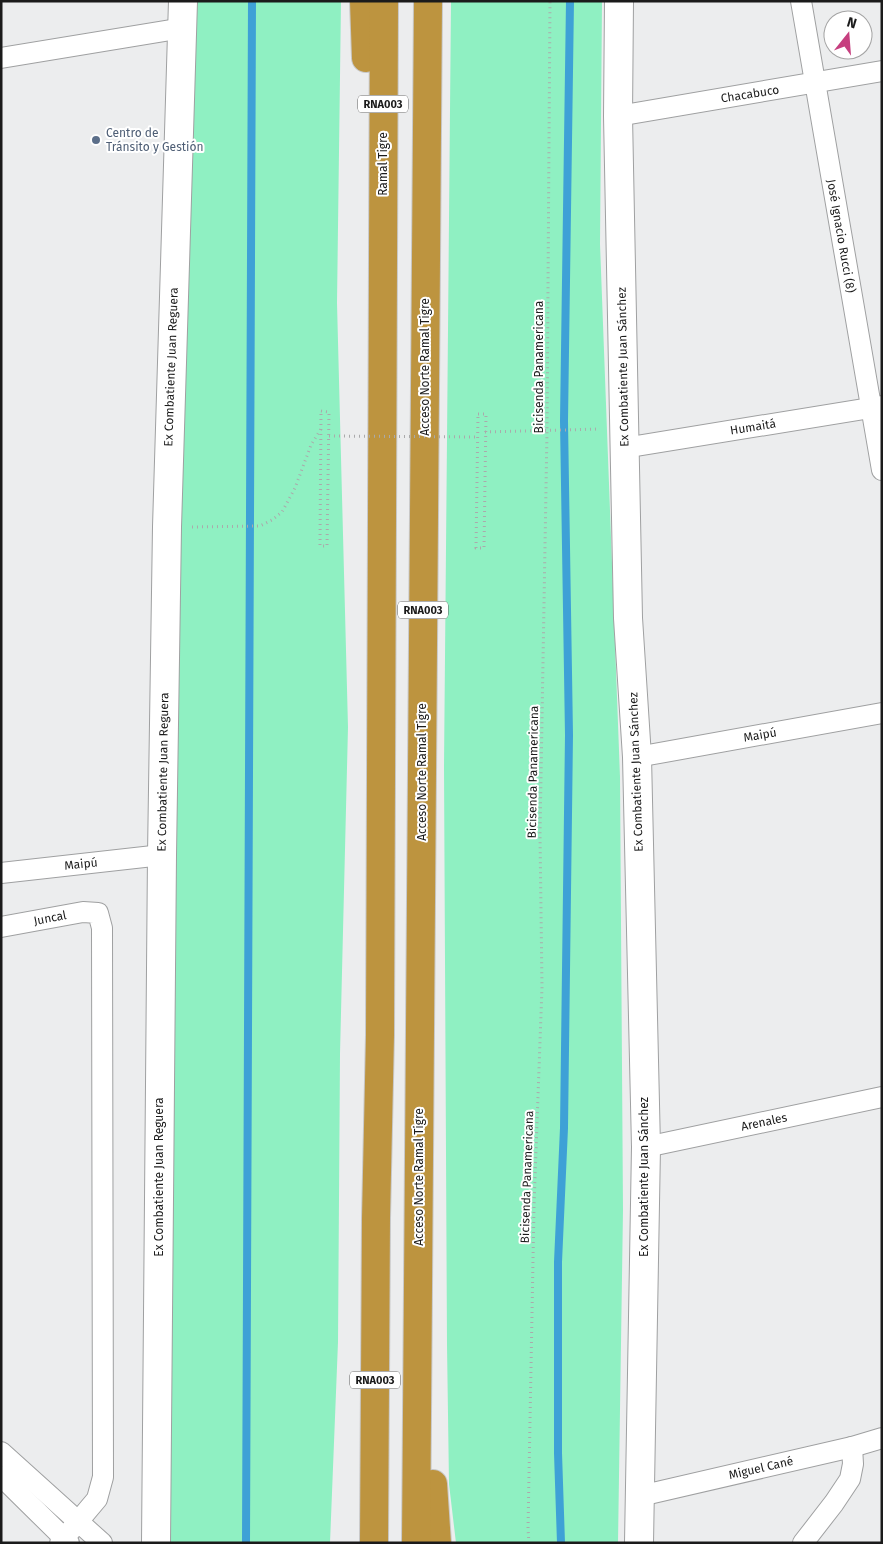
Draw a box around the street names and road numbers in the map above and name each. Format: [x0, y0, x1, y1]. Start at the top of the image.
street label: Chacabuco [720, 82, 780, 106]
road number: RNA003 [358, 96, 408, 112]
street label: Ramal Tigre [376, 132, 390, 196]
street label: José Ignacio Rucci (8) [824, 178, 858, 294]
street label: Ex Combatiente Juan Reguera [161, 287, 181, 447]
street label: Ex Combatiente Juan Sánchez [615, 287, 631, 447]
street label: Acceso Norte Ramal Tigre [418, 298, 432, 436]
street label: Bicisenda Panamericana [532, 301, 546, 433]
street label: Humaitá [729, 416, 777, 438]
road number: RNA003 [398, 602, 448, 618]
street label: Ex Combatiente Juan Reguera [155, 692, 171, 852]
street label: Ex Combatiente Juan Sánchez [626, 692, 646, 852]
street label: Acceso Norte Ramal Tigre [415, 703, 429, 841]
street label: Bicisenda Panamericana [525, 705, 541, 839]
street label: Maipú [742, 725, 778, 745]
street label: Maipú [64, 855, 98, 873]
street label: Juncal [32, 908, 68, 928]
street label: Ex Combatiente Juan Reguera [152, 1097, 166, 1257]
street label: Ex Combatiente Juan Sánchez [637, 1097, 651, 1257]
street label: Acceso Norte Ramal Tigre [412, 1108, 426, 1246]
street label: Bicisenda Panamericana [518, 1110, 536, 1244]
street label: Arenales [740, 1110, 789, 1134]
road number: RNA003 [350, 1372, 400, 1388]
street label: Miguel Cané [727, 1454, 795, 1482]

